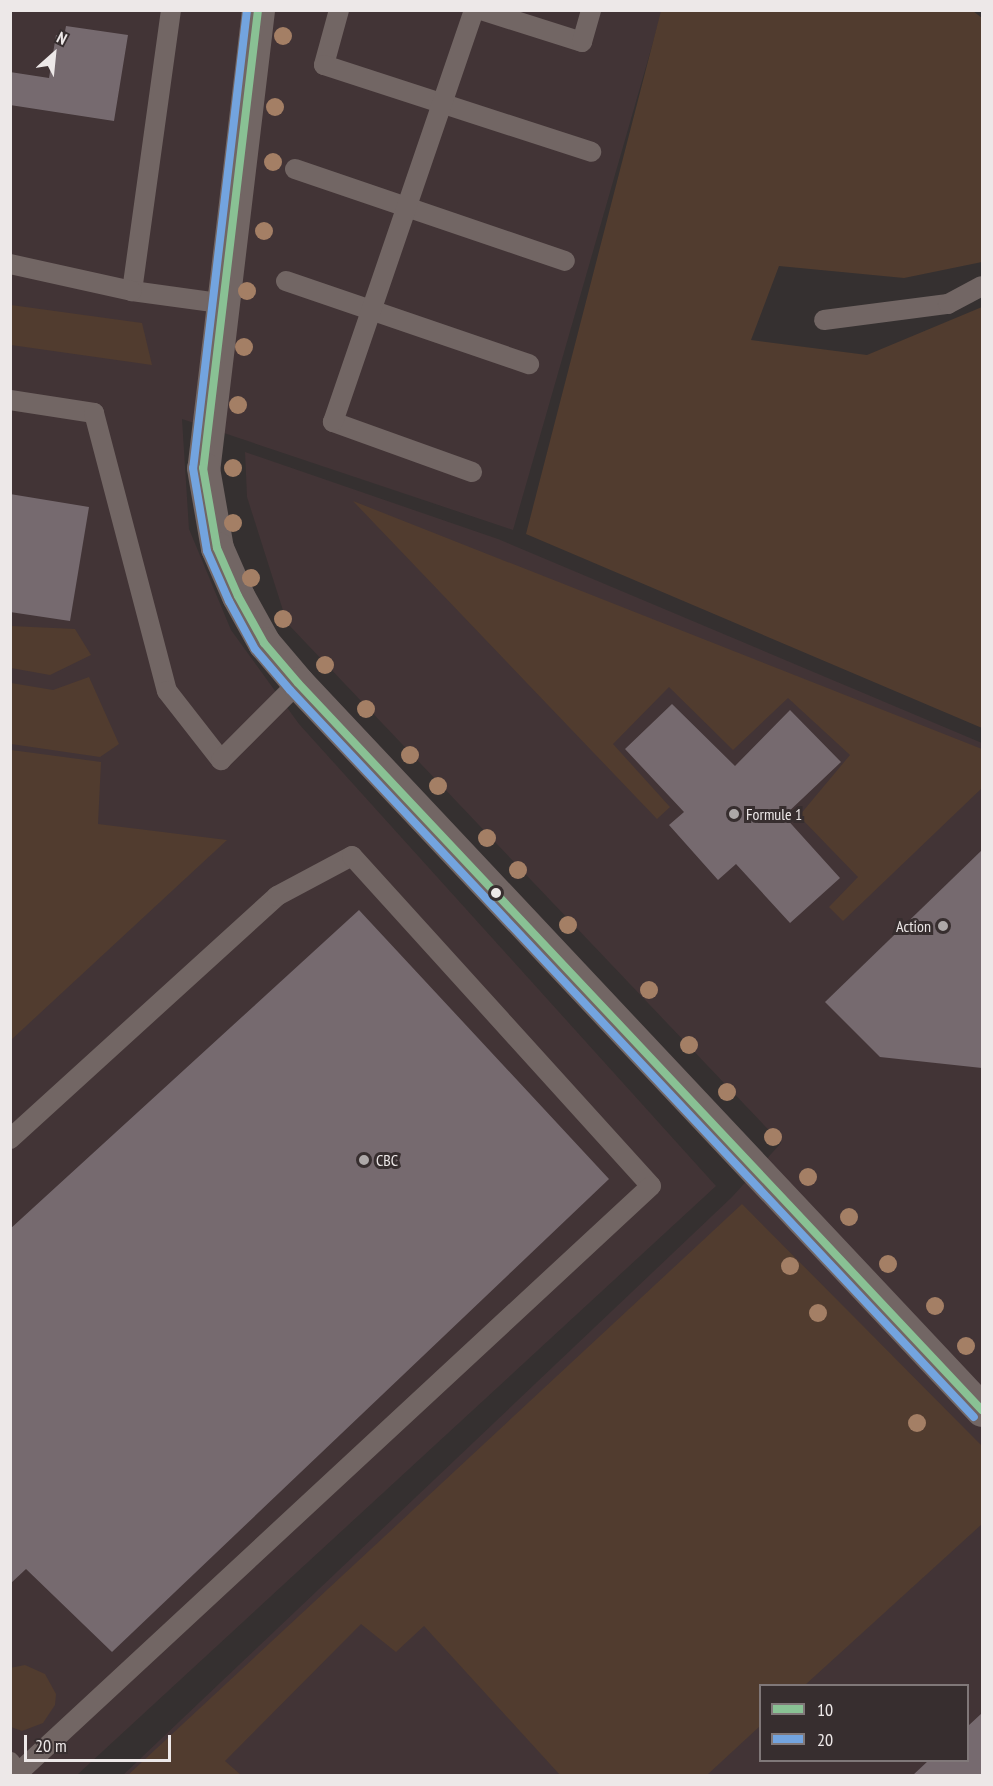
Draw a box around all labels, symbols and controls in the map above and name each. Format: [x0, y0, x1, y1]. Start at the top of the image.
north arrow [24, 24, 84, 84]
text: N [54, 27, 71, 49]
place label: Formule 1 [746, 804, 802, 824]
marker: Formule 1 [727, 807, 741, 821]
unlabelled marker [490, 887, 502, 899]
place label: Action [896, 916, 931, 936]
marker: Action [936, 919, 950, 933]
place label: CBC [376, 1150, 398, 1170]
marker: CBC [357, 1153, 371, 1167]
legend [759, 1684, 969, 1762]
text: 10 [817, 1698, 833, 1721]
scale bar [27, 1723, 174, 1761]
text: 20 [817, 1728, 833, 1751]
text: 20 m [35, 1734, 67, 1757]

